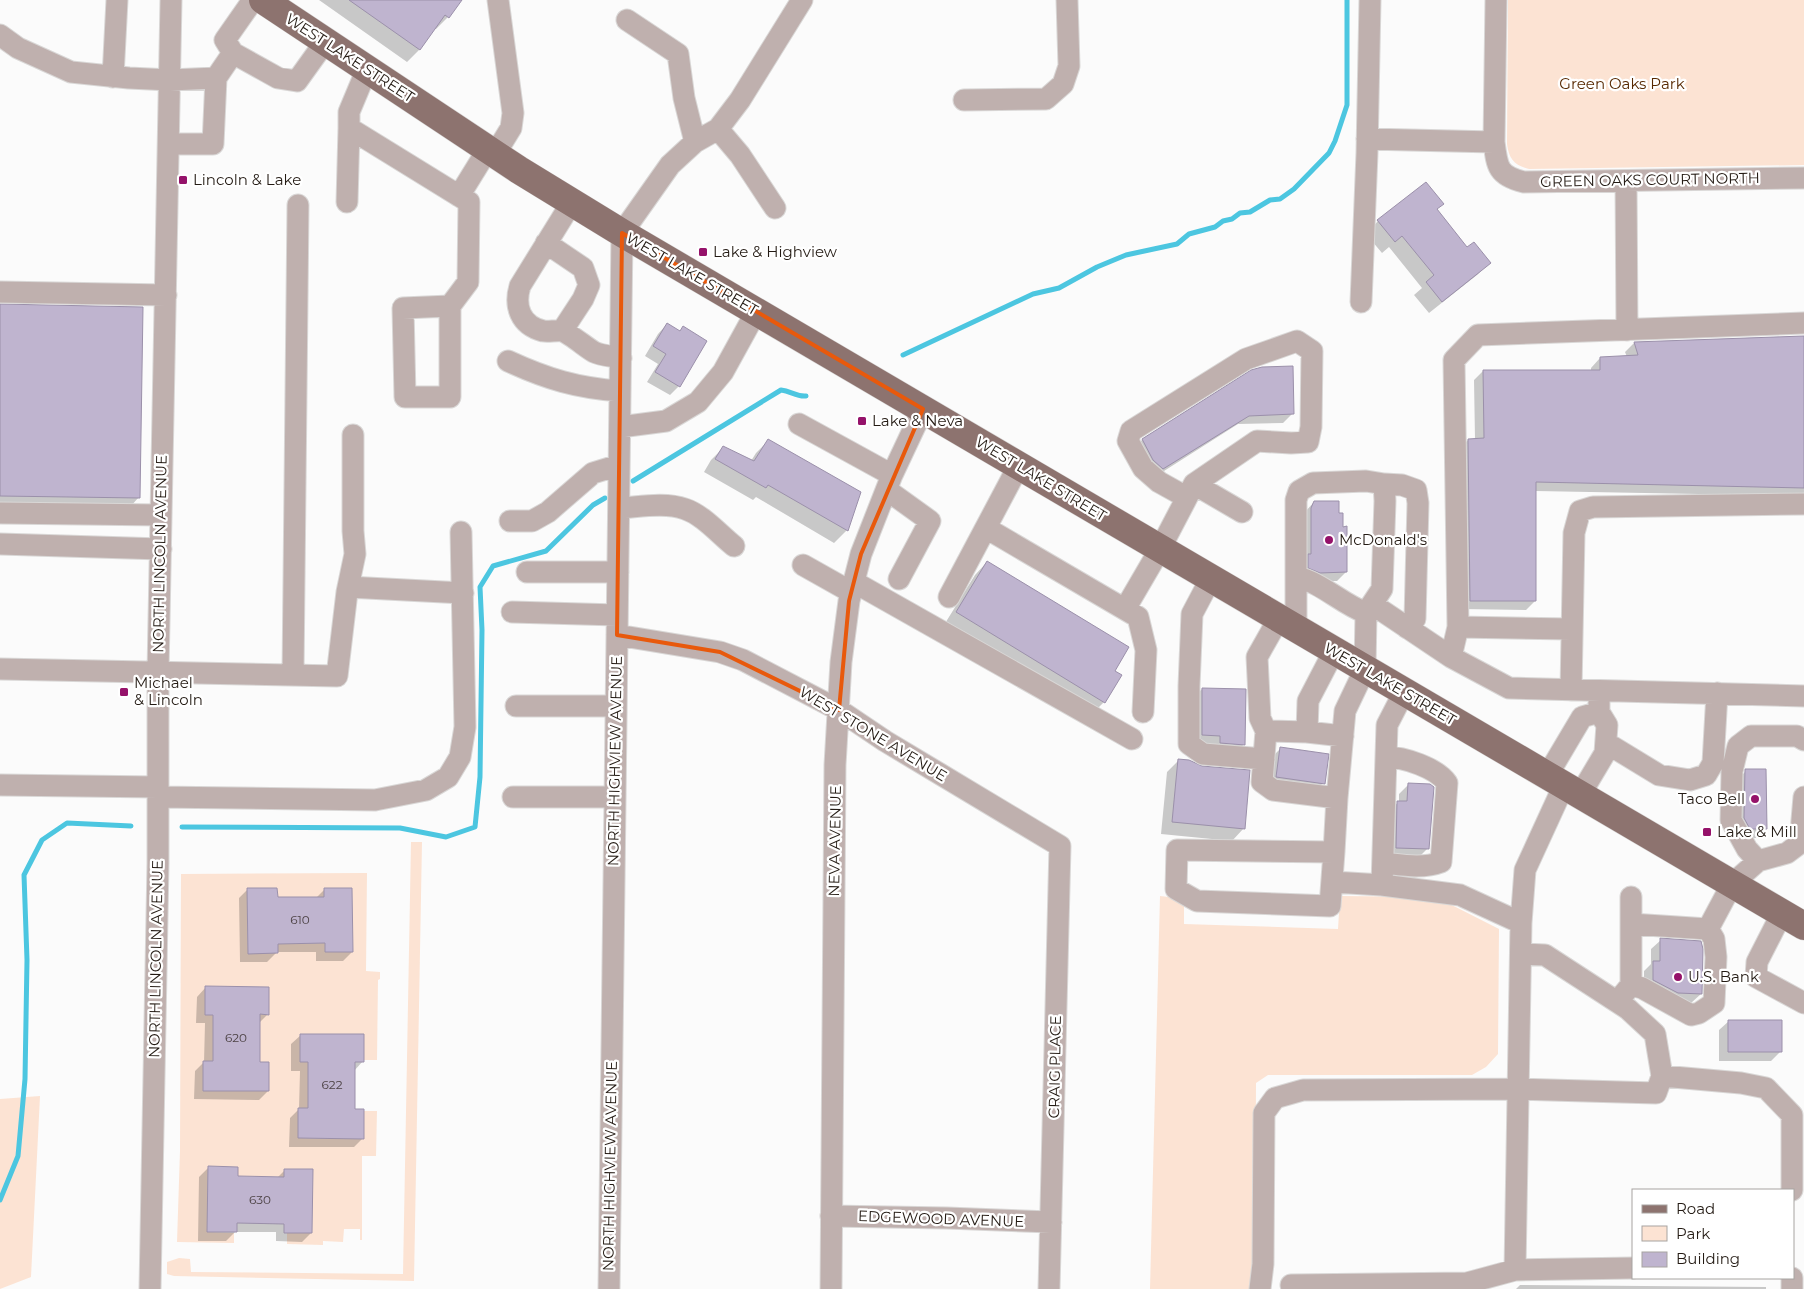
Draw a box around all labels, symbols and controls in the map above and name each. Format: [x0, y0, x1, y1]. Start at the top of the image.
street label: WEST LAKE STREET [282, 9, 418, 106]
park label: Green Oaks Park [1559, 74, 1685, 93]
street label: GREEN OAKS COURT NORTH [1540, 168, 1760, 191]
place label: Lincoln & Lake [193, 170, 301, 189]
marker: Lincoln & Lake [177, 174, 189, 186]
street label: WEST LAKE STREET [623, 228, 762, 319]
place label: Lake & Highview [713, 242, 838, 261]
marker: Lake & Highview [697, 246, 709, 258]
place label: Lake & Neva [872, 411, 963, 430]
marker: Lake & Neva [856, 415, 868, 427]
street label: WEST LAKE STREET [972, 432, 1111, 525]
street label: NORTH LINCOLN AVENUE [148, 455, 171, 653]
place label: McDonald's [1339, 530, 1427, 549]
marker: McDonald's [1323, 534, 1335, 546]
street label: WEST LAKE STREET [1321, 638, 1460, 729]
street label: NORTH HIGHVIEW AVENUE [603, 656, 626, 866]
place label: Michael & Lincoln [134, 673, 203, 709]
street label: WEST STONE AVENUE [796, 682, 951, 785]
marker: Michael & Lincoln [118, 686, 130, 698]
street label: NEVA AVENUE [824, 785, 845, 897]
place label: Taco Bell [1678, 789, 1745, 808]
marker: Taco Bell [1749, 793, 1761, 805]
place label: Lake & Mill [1717, 822, 1797, 841]
marker: Lake & Mill [1701, 826, 1713, 838]
street label: NORTH LINCOLN AVENUE [144, 860, 167, 1058]
house number: 610 [290, 912, 310, 927]
place label: U.S. Bank [1688, 967, 1759, 986]
marker: U.S. Bank [1672, 971, 1684, 983]
street label: CRAIG PLACE [1044, 1015, 1065, 1119]
house number: 620 [225, 1030, 247, 1045]
street label: NORTH HIGHVIEW AVENUE [598, 1061, 621, 1271]
house number: 622 [322, 1077, 343, 1092]
legend [1632, 1189, 1794, 1279]
house number: 630 [249, 1192, 271, 1207]
text: Road [1676, 1199, 1715, 1218]
street label: EDGEWOOD AVENUE [858, 1206, 1024, 1231]
text: Park [1676, 1224, 1710, 1243]
text: Building [1676, 1249, 1740, 1268]

